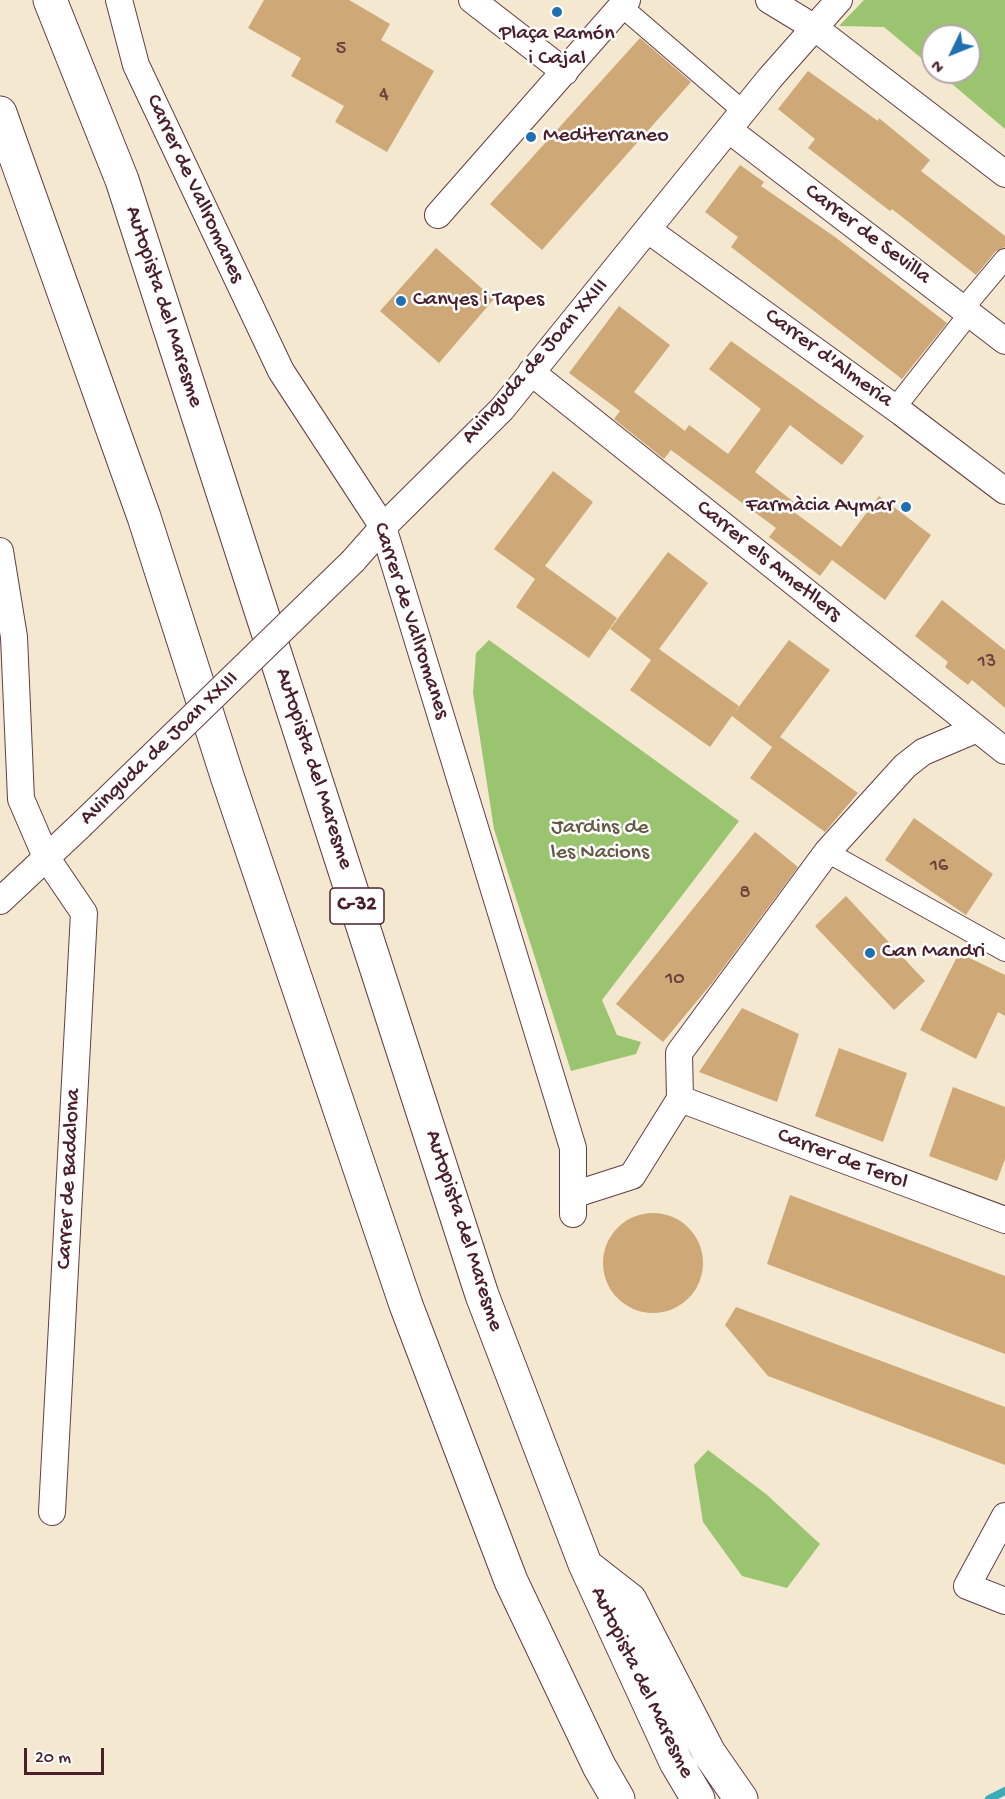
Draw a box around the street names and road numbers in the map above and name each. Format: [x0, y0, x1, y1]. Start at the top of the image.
street label: Carrer de Vallromanes [139, 91, 249, 287]
street label: Carrer de Sevilla [799, 179, 935, 291]
street label: Autopista del Maresme [118, 203, 208, 411]
street label: Avinguda de Joan XXIII [457, 274, 615, 450]
street label: Carrer d'Almeria [759, 304, 897, 414]
street label: Carrer els Ametllers [690, 495, 846, 629]
street label: Carrer de Vallromanes [366, 520, 454, 722]
street label: Autopista del Maresme [268, 665, 358, 873]
street label: Avinguda de Joan XXIII [75, 666, 245, 832]
road number: C-32 [330, 888, 384, 924]
street label: Carrer de Badalona [52, 1088, 88, 1270]
street label: Carrer de Terol [773, 1123, 911, 1197]
street label: Autopista del Maresme [418, 1127, 508, 1335]
street label: Autopista del Maresme [583, 1583, 699, 1783]

